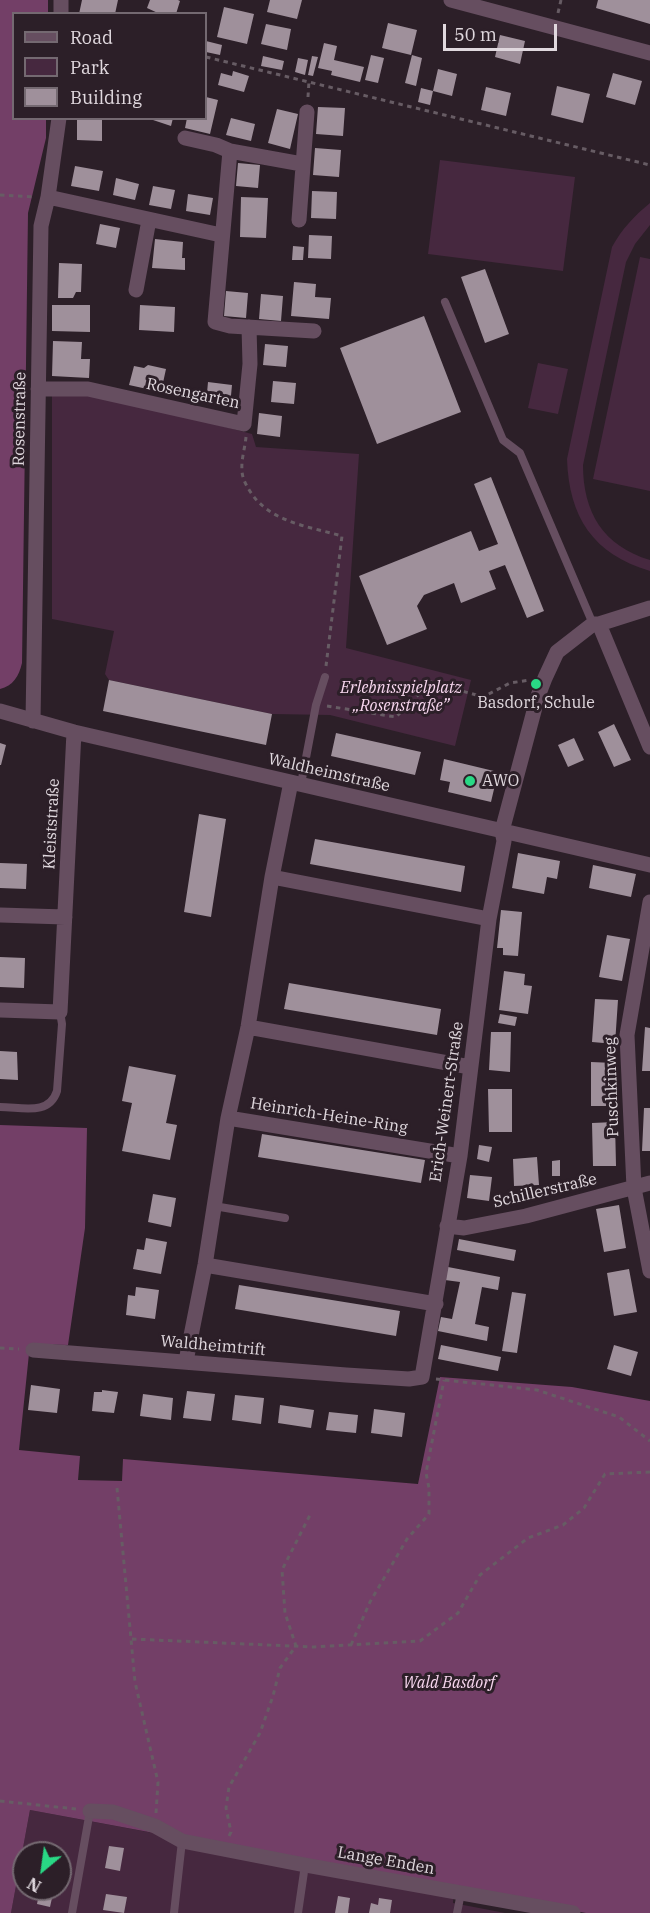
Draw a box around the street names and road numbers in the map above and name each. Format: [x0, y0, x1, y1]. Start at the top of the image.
street label: Rosenstraße [10, 372, 30, 466]
street label: Rosengarten [144, 375, 242, 413]
street label: Waldheimstraße [266, 750, 392, 796]
street label: Kleiststraße [40, 778, 64, 870]
street label: Erich-Weinert-Straße [426, 1020, 468, 1184]
street label: Puschkinweg [601, 1037, 623, 1137]
street label: Heinrich-Heine-Ring [249, 1094, 409, 1138]
street label: Schillerstraße [491, 1170, 599, 1212]
street label: Waldheimtrift [160, 1332, 266, 1360]
street label: Lange Enden [336, 1843, 436, 1879]

